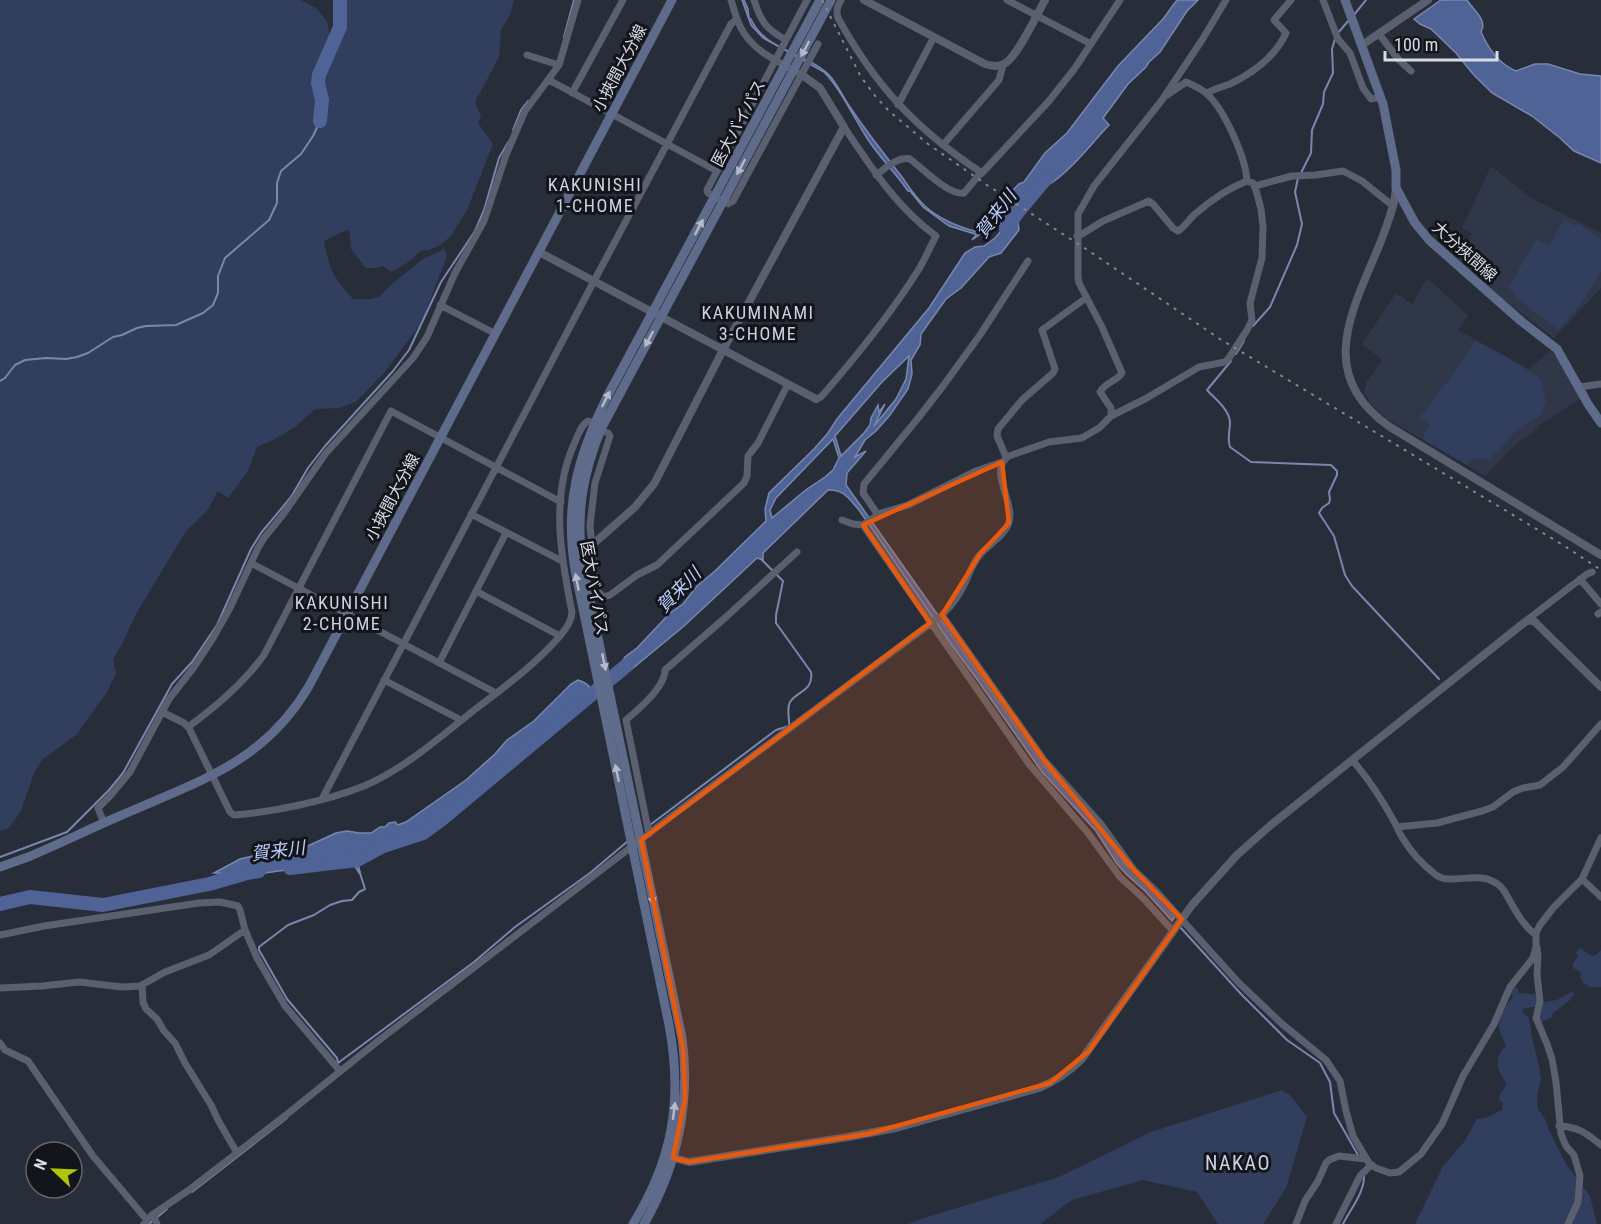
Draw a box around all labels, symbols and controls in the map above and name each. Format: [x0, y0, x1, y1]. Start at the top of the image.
street label: 小挾間大分線 [589, 21, 650, 115]
scale bar [1385, 24, 1498, 62]
text: 100 m [1394, 34, 1438, 55]
one-way arrow [800, 40, 810, 57]
street label: 医大バイパス [708, 77, 769, 170]
one-way arrow [736, 159, 746, 176]
district label: KAKUNISHI 1-CHOME [548, 174, 642, 216]
water label: 賀来川 [971, 184, 1021, 242]
street label: 大分挾間線 [1429, 218, 1501, 285]
one-way arrow [694, 219, 704, 236]
district label: KAKUMINAMI 3-CHOME [701, 302, 815, 344]
one-way arrow [644, 331, 654, 348]
one-way arrow [602, 391, 611, 408]
street label: 小挾間大分線 [362, 450, 423, 544]
street label: 医大バイパス [577, 539, 612, 637]
water label: 賀来川 [652, 561, 706, 616]
one-way arrow [572, 572, 581, 591]
district label: KAKUNISHI 2-CHOME [295, 592, 389, 634]
one-way arrow [599, 653, 609, 671]
one-way arrow [612, 763, 621, 782]
water label: 賀来川 [250, 837, 308, 864]
one-way arrow [648, 886, 657, 905]
one-way arrow [669, 1101, 678, 1120]
north arrow [24, 1140, 84, 1200]
district label: NAKAO [1205, 1151, 1271, 1175]
text: N [30, 1156, 51, 1173]

